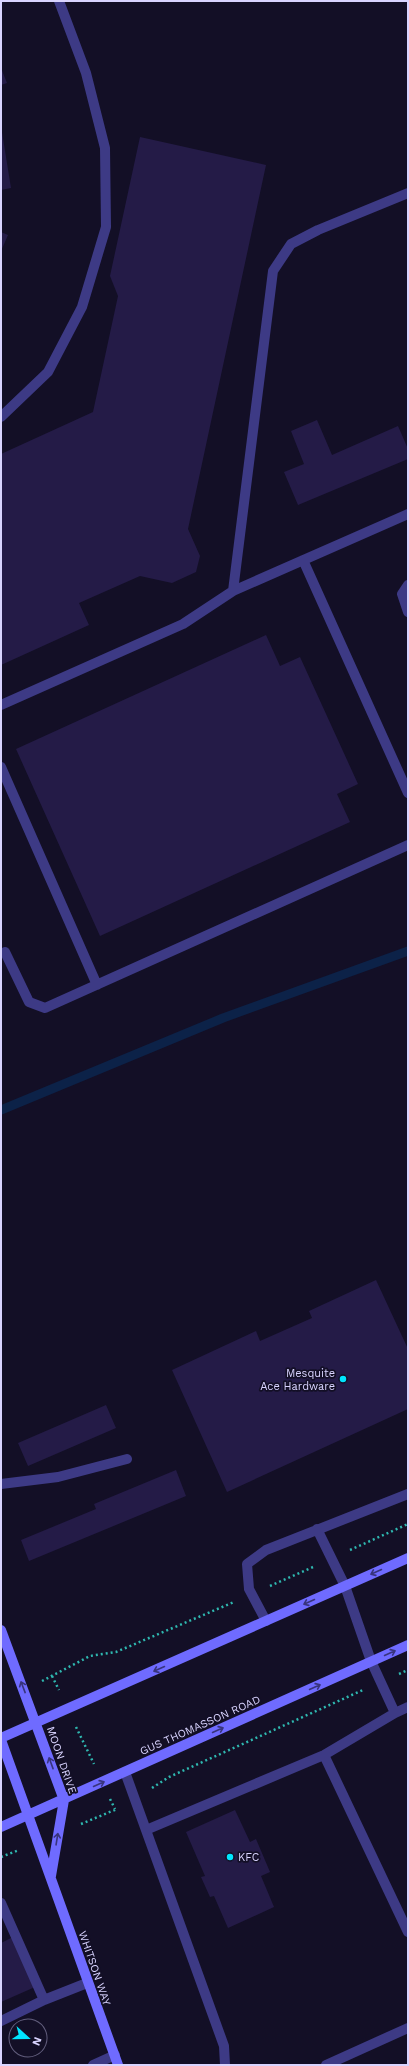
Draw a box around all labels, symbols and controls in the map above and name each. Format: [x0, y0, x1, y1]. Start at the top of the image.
place label: Mesquite Ace Hardware [260, 1367, 335, 1393]
marker: Mesquite Ace Hardware [338, 1374, 348, 1384]
one-way arrow [371, 1569, 383, 1577]
one-way arrow [303, 1599, 315, 1606]
one-way arrow [383, 1649, 395, 1656]
one-way arrow [153, 1666, 165, 1673]
one-way arrow [18, 1681, 26, 1693]
one-way arrow [308, 1682, 320, 1690]
street label: GUS THOMASSON ROAD [138, 1693, 262, 1758]
street label: MOON DRIVE [44, 1725, 79, 1796]
one-way arrow [211, 1726, 223, 1734]
one-way arrow [46, 1757, 54, 1769]
one-way arrow [93, 1780, 105, 1787]
one-way arrow [53, 1833, 61, 1846]
place label: KFC [238, 1851, 260, 1864]
marker: KFC [225, 1852, 235, 1862]
street label: WHITSON WAY [76, 1929, 114, 2008]
north arrow [8, 2018, 48, 2058]
text: N [29, 2035, 44, 2048]

